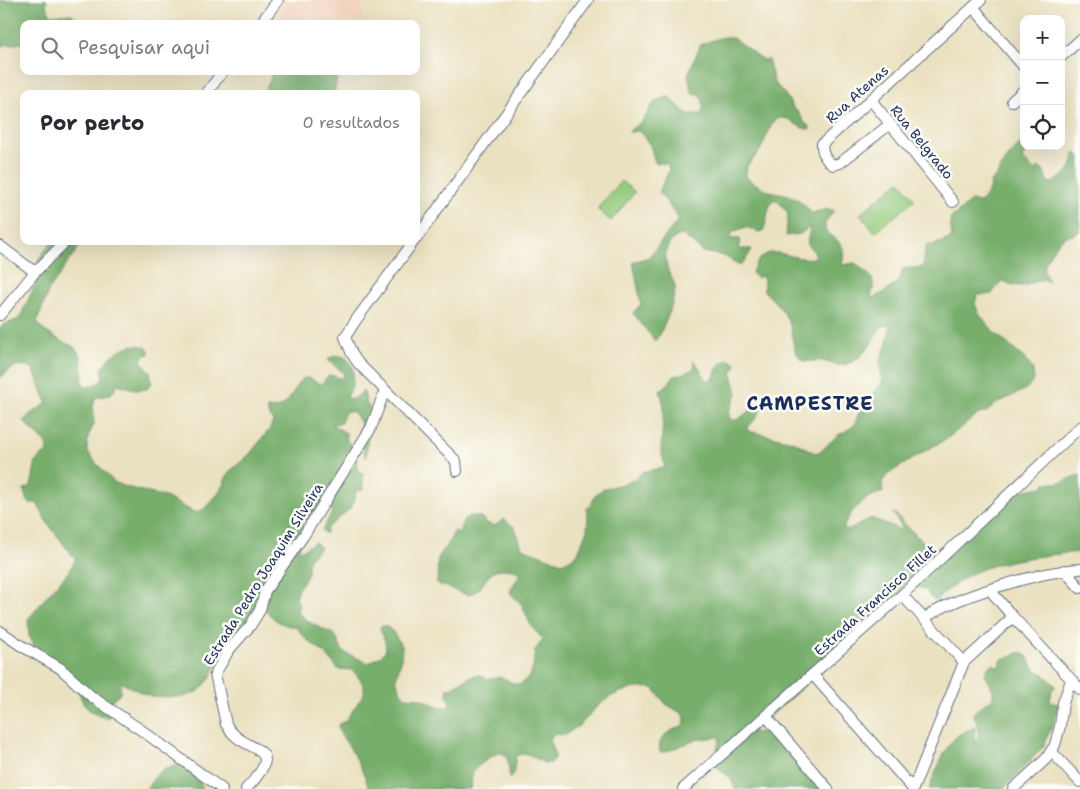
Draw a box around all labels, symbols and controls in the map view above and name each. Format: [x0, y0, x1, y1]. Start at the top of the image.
map controls [1020, 15, 1065, 150]
button: + [1020, 15, 1065, 60]
search box [20, 20, 420, 75]
icon: search [38, 34, 66, 62]
text: Pesquisar aqui [78, 35, 210, 60]
button: − [1020, 60, 1065, 105]
street label: Rua Atenas [822, 61, 892, 127]
street label: Rua Belgrado [887, 101, 957, 183]
button: locate [1020, 105, 1065, 150]
text: Por perto [40, 109, 144, 137]
text: 0 resultados [302, 112, 400, 133]
district label: CAMPESTRE [746, 391, 874, 416]
street label: Estrada Pedro Joaquim Silveira [199, 479, 327, 669]
street label: Estrada Francisco Fillet [810, 540, 940, 660]

